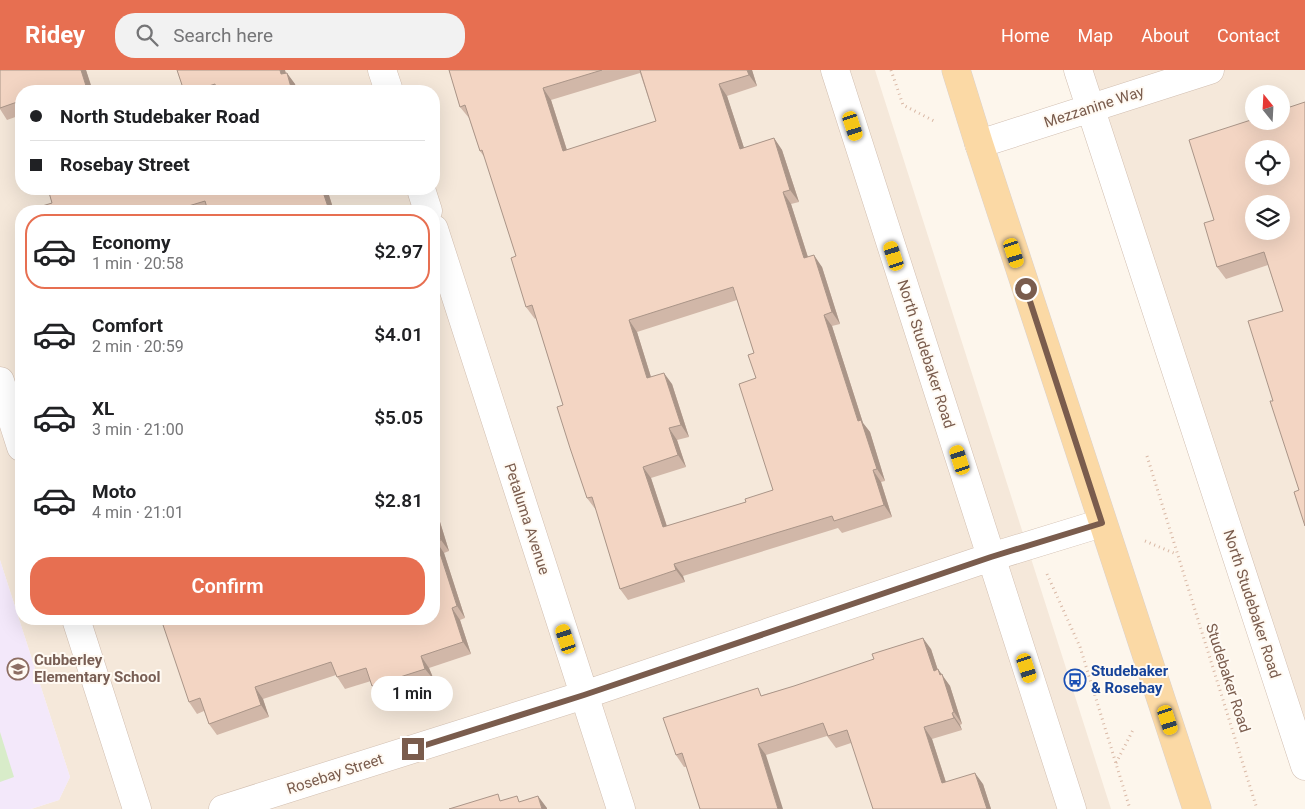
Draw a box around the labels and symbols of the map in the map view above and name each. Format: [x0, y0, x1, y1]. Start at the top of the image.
street label: Mezzanine Way [1042, 82, 1146, 132]
north arrow [1245, 85, 1290, 130]
car [841, 109, 864, 143]
car [1002, 236, 1025, 270]
car [882, 239, 905, 273]
street label: North Studebaker Road [893, 277, 959, 431]
route start [1015, 278, 1037, 300]
car [948, 443, 971, 477]
street label: Petaluma Avenue [500, 461, 554, 577]
street label: North Studebaker Road [1219, 527, 1285, 681]
street label: Studebaker Road [1202, 621, 1254, 735]
car [554, 622, 577, 656]
place label: Cubberley Elementary School [34, 651, 160, 686]
car [1015, 651, 1038, 685]
school or university icon: Cubberley Elementary School [6, 657, 30, 681]
place label: Studebaker & Rosebay [1091, 662, 1169, 697]
bus stop icon: Studebaker & Rosebay [1063, 668, 1087, 692]
callout: 1 min [372, 676, 454, 712]
car [1156, 703, 1179, 737]
route end [402, 738, 424, 760]
street label: Rosebay Street [284, 750, 386, 798]

